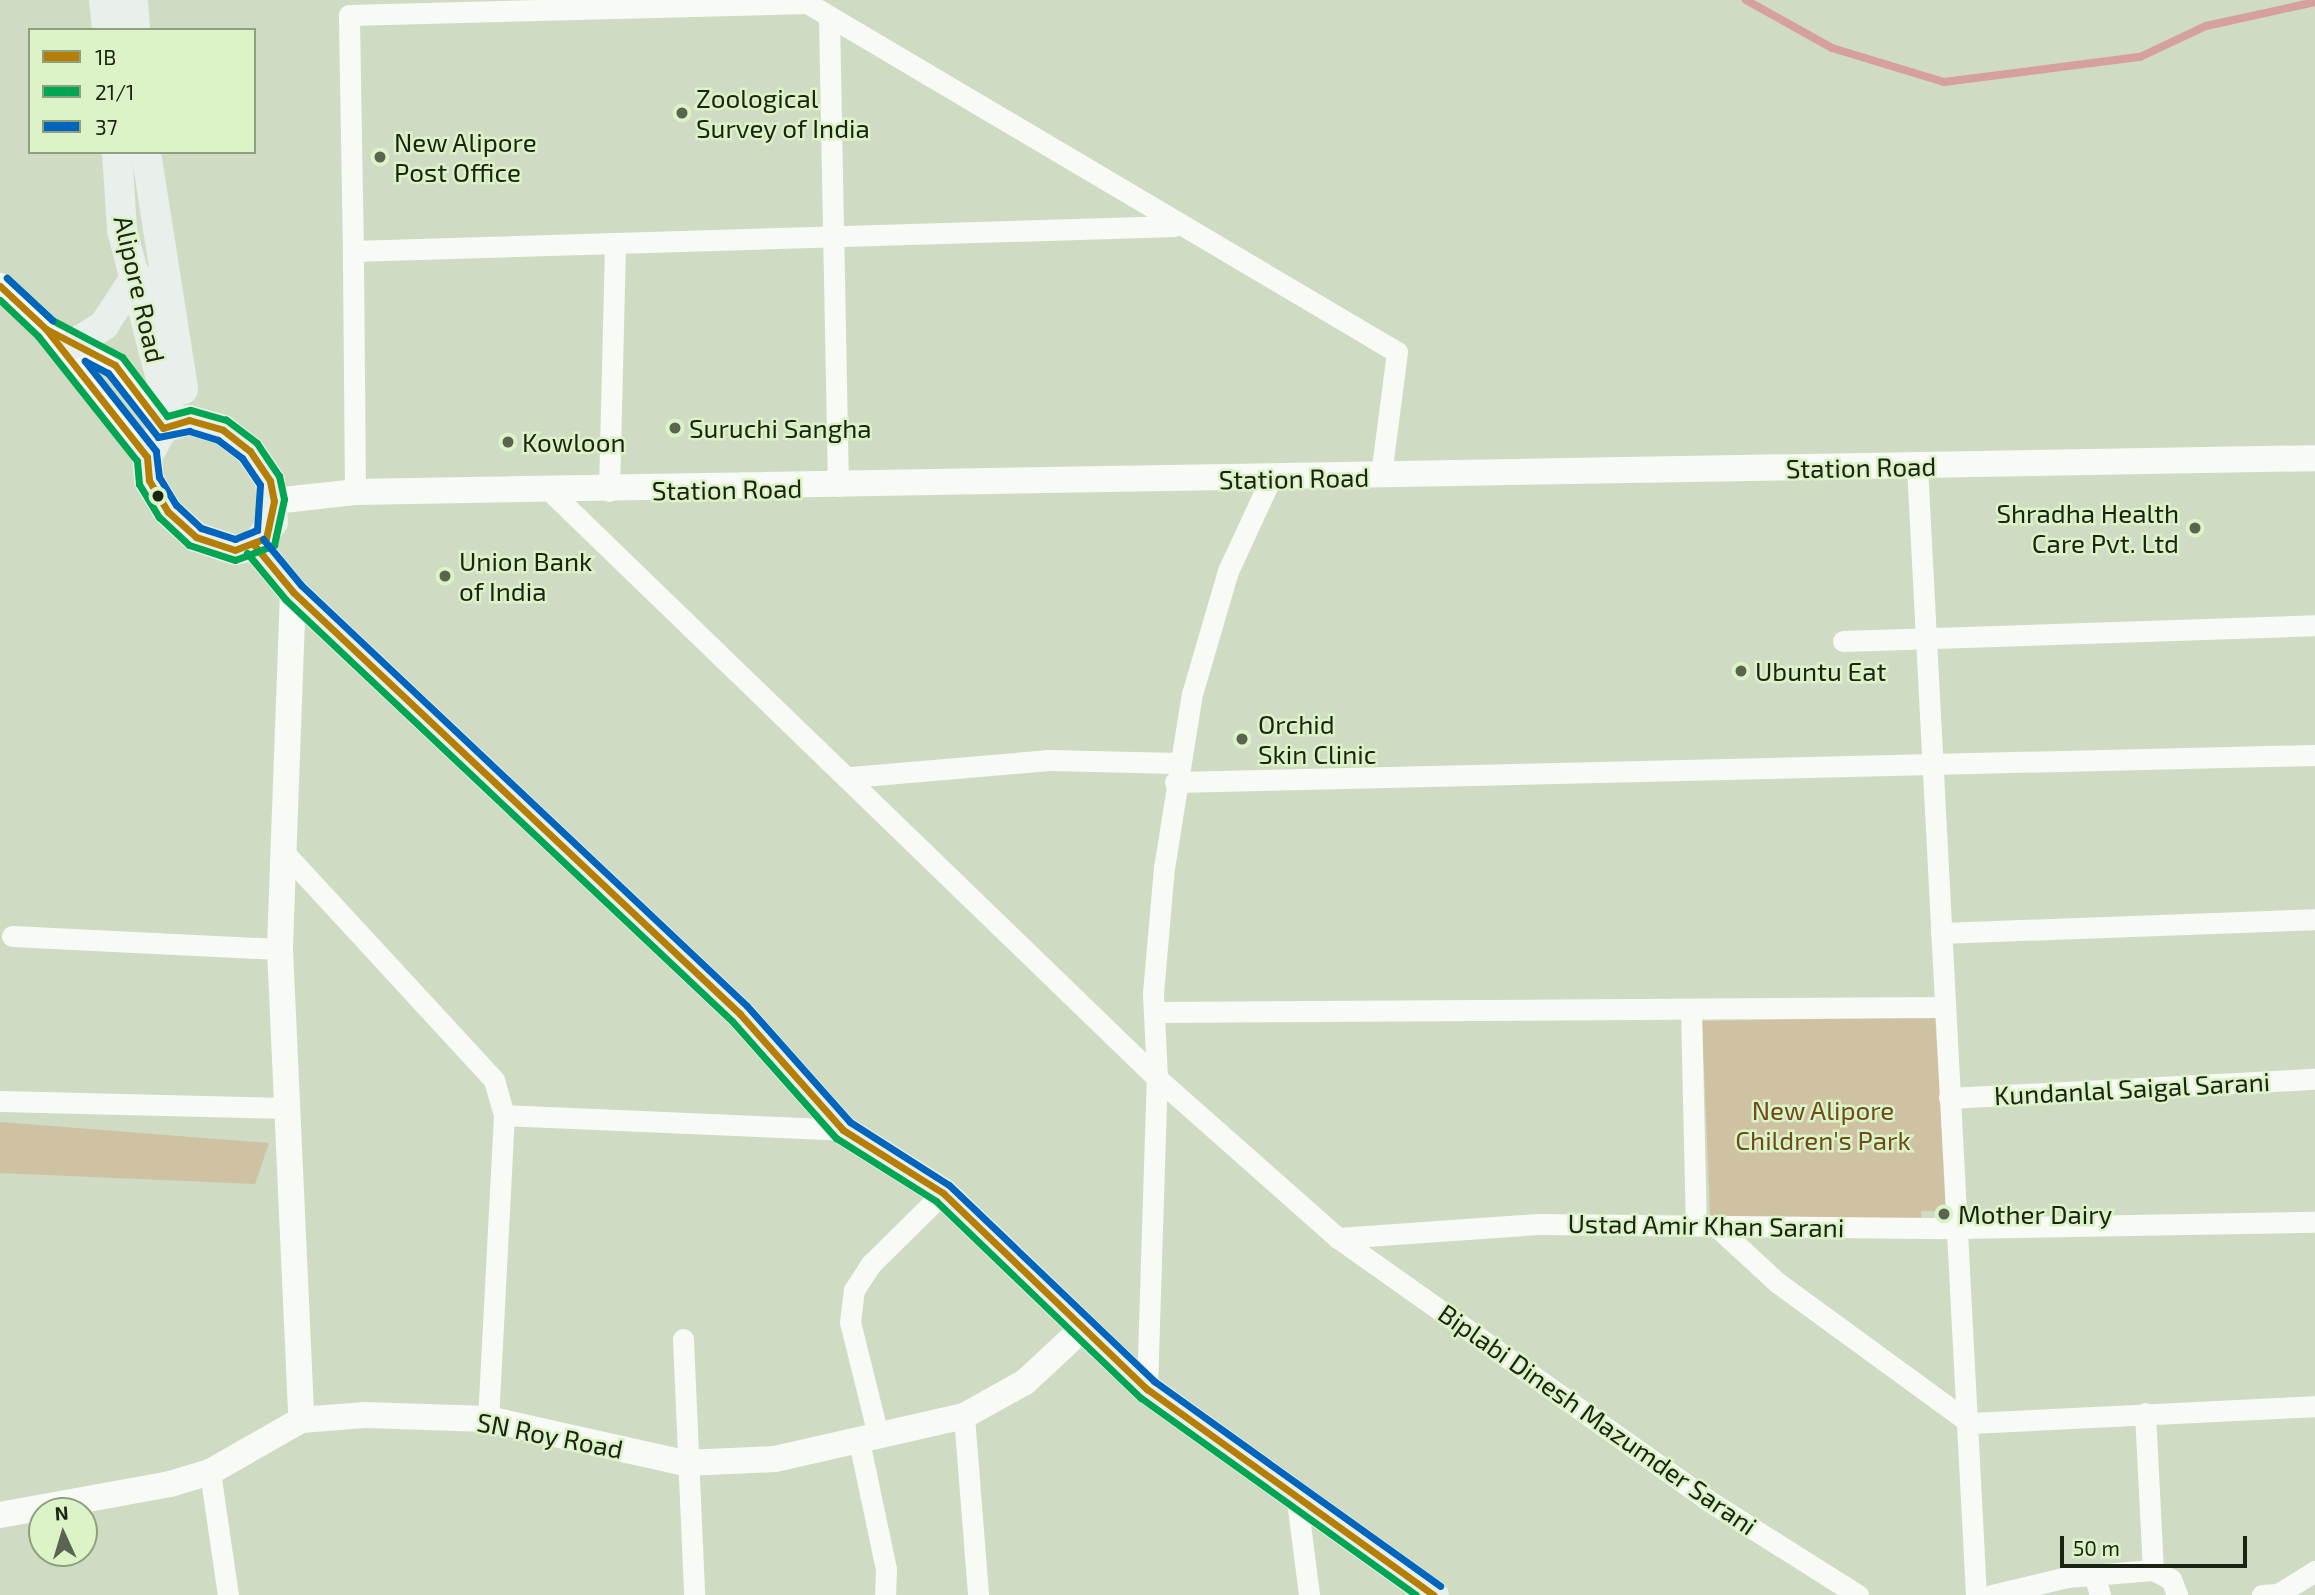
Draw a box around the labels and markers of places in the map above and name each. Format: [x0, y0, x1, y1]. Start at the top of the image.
place label: Zoological Survey of India [696, 82, 871, 144]
marker: Zoological Survey of India [674, 105, 690, 121]
place label: New Alipore Post Office [394, 126, 538, 188]
marker: New Alipore Post Office [372, 149, 388, 165]
place label: Suruchi Sangha [689, 412, 872, 444]
marker: Suruchi Sangha [667, 420, 683, 436]
place label: Kowloon [522, 426, 626, 458]
marker: Kowloon [500, 434, 516, 450]
unlabelled marker [151, 489, 165, 503]
place label: Shradha Health Care Pvt. Ltd [1996, 497, 2179, 558]
marker: Shradha Health Care Pvt. Ltd [2185, 518, 2205, 538]
place label: Union Bank of India [459, 545, 592, 606]
marker: Union Bank of India [437, 568, 453, 584]
place label: Ubuntu Eat [1755, 655, 1886, 687]
marker: Ubuntu Eat [1733, 663, 1749, 679]
place label: Orchid Skin Clinic [1258, 708, 1376, 770]
marker: Orchid Skin Clinic [1232, 729, 1252, 749]
place label: Mother Dairy [1958, 1198, 2113, 1230]
marker: Mother Dairy [1936, 1206, 1952, 1222]

